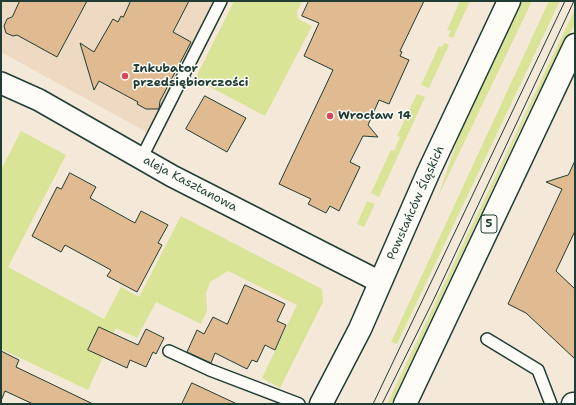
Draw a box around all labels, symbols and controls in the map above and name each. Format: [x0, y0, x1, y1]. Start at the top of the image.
place label: Inkubator przedsiębiorczości [133, 62, 248, 90]
marker: Inkubator przedsiębiorczości [120, 71, 130, 81]
place label: Wrocław 14 [338, 109, 411, 123]
marker: Wrocław 14 [325, 111, 335, 121]
street label: Powstańców Śląskich [384, 144, 448, 262]
street label: aleja Kasztanowa [141, 153, 239, 215]
road number: 5 [481, 215, 497, 233]

